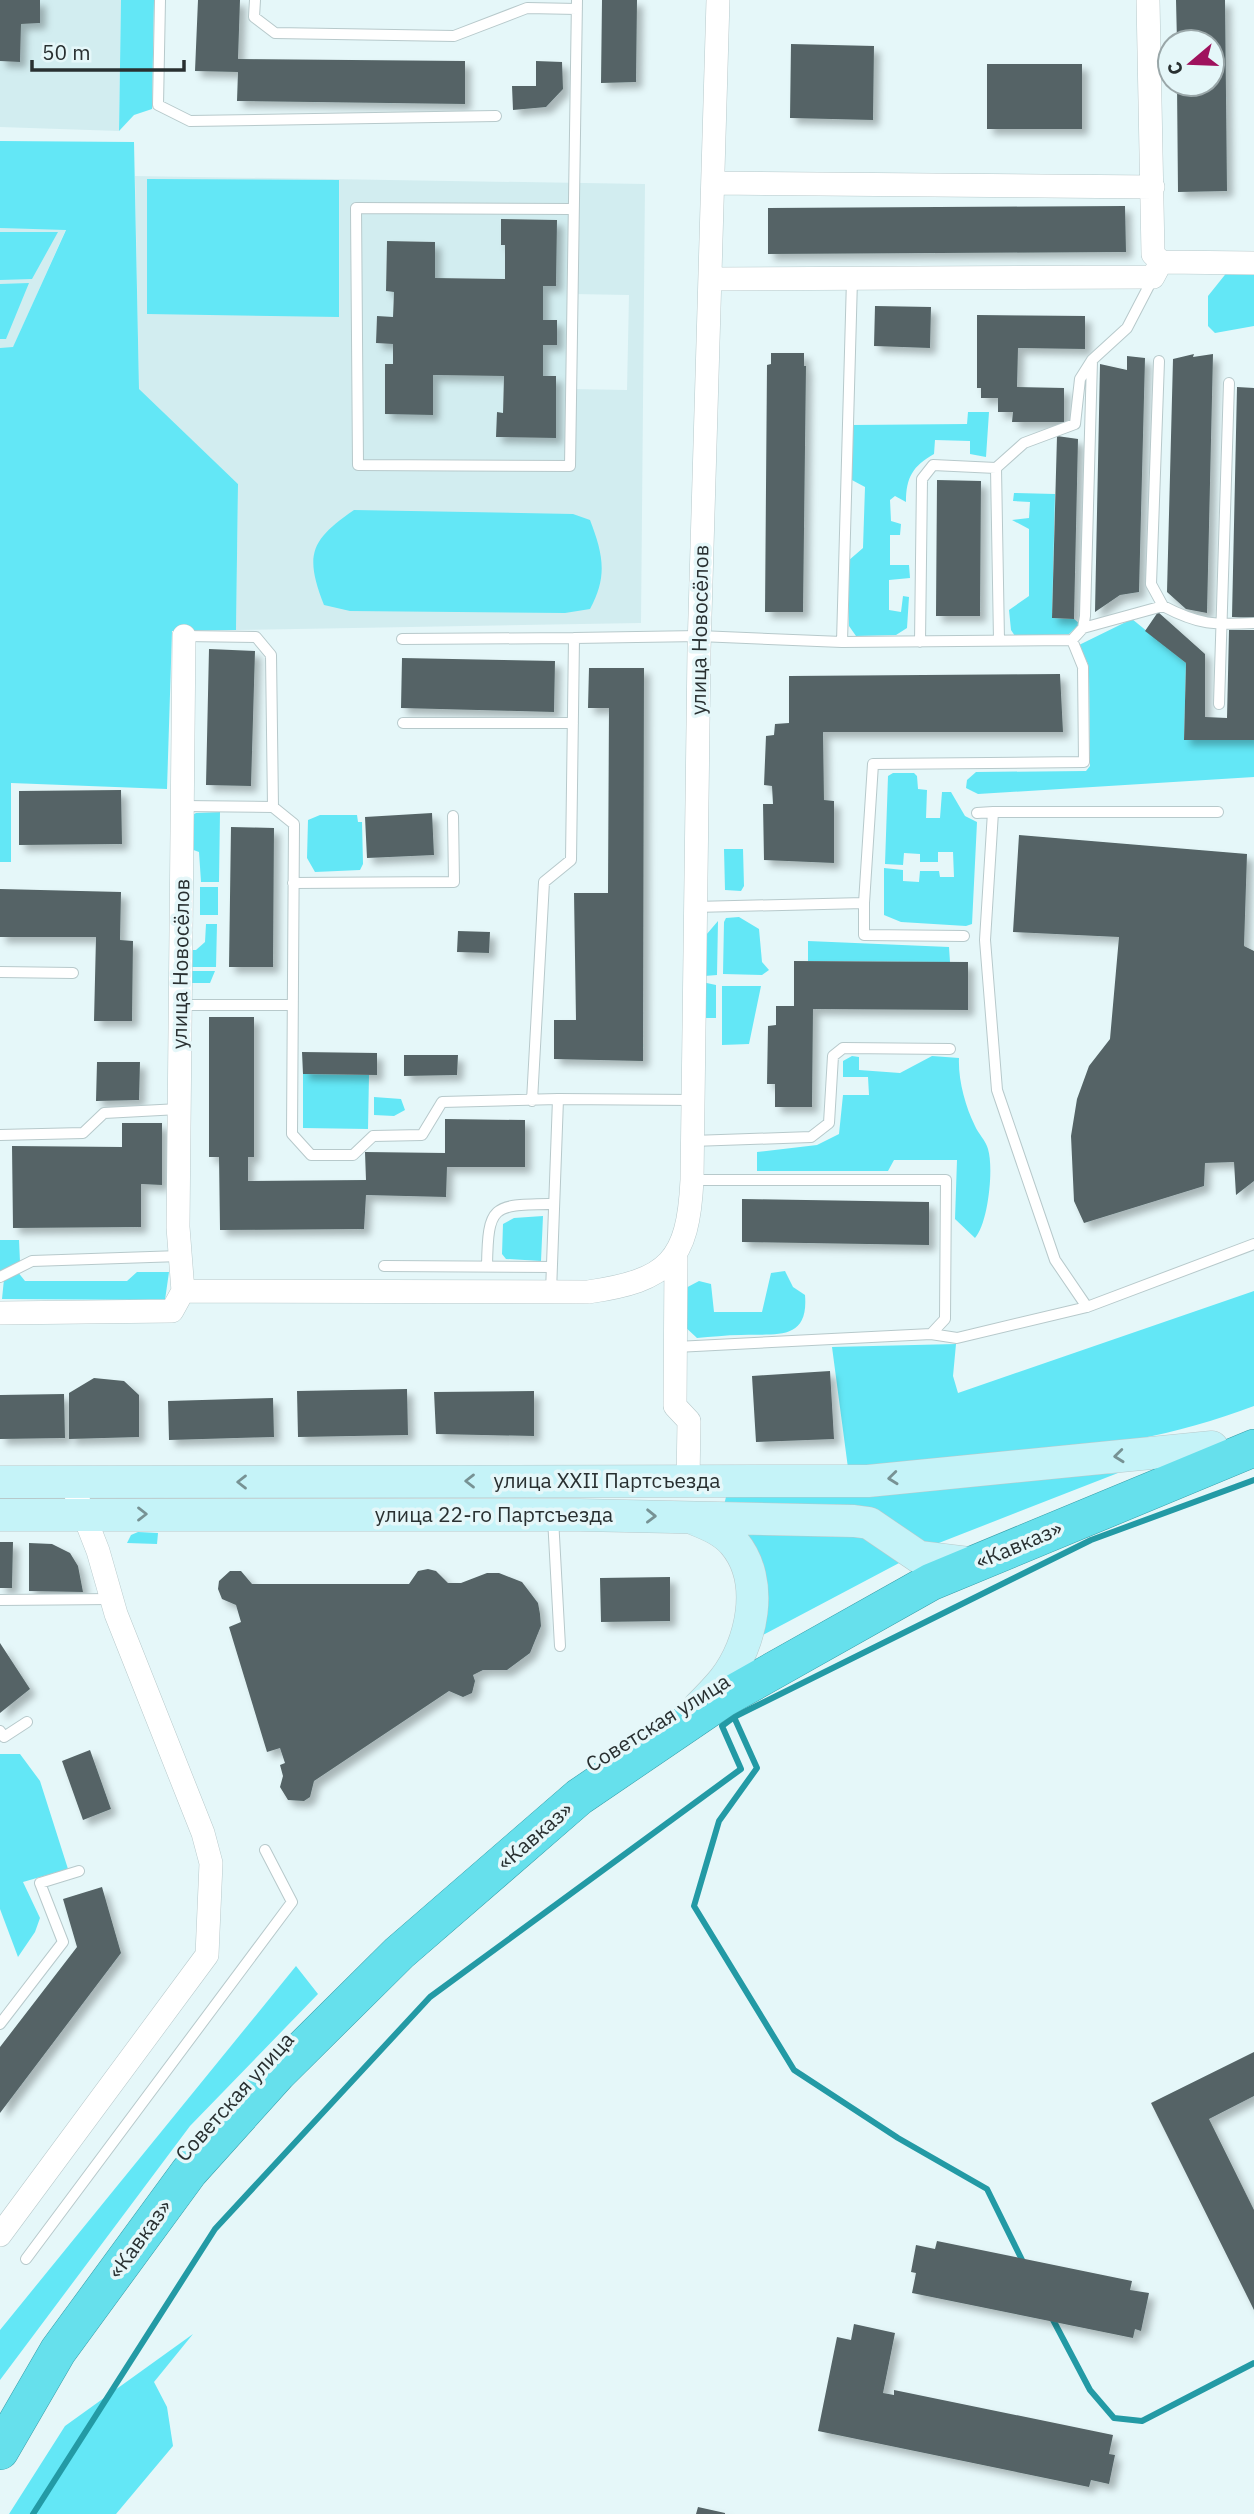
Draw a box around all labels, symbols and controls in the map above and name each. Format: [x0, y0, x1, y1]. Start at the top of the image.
scale bar [32, 28, 184, 72]
north arrow [1156, 28, 1226, 98]
text: 50 m [42, 38, 91, 66]
text: С [1162, 59, 1188, 78]
street label: улица Новосёлов [684, 544, 714, 715]
street label: улица Новосёлов [165, 878, 195, 1049]
one-way arrow [1114, 1448, 1125, 1463]
street label: улица XXII Партсъезда [494, 1466, 720, 1494]
one-way arrow [887, 1470, 898, 1485]
one-way arrow [464, 1473, 474, 1489]
one-way arrow [236, 1474, 247, 1490]
street label: улица 22-го Партсъезда [375, 1500, 613, 1528]
one-way arrow [137, 1506, 147, 1522]
one-way arrow [646, 1508, 657, 1524]
street label: «Кавказ» [971, 1513, 1066, 1575]
street label: Советская улица [580, 1667, 735, 1778]
street label: «Кавказ» [491, 1795, 578, 1876]
street label: Советская улица [169, 2026, 300, 2167]
street label: «Кавказ» [101, 2193, 177, 2284]

